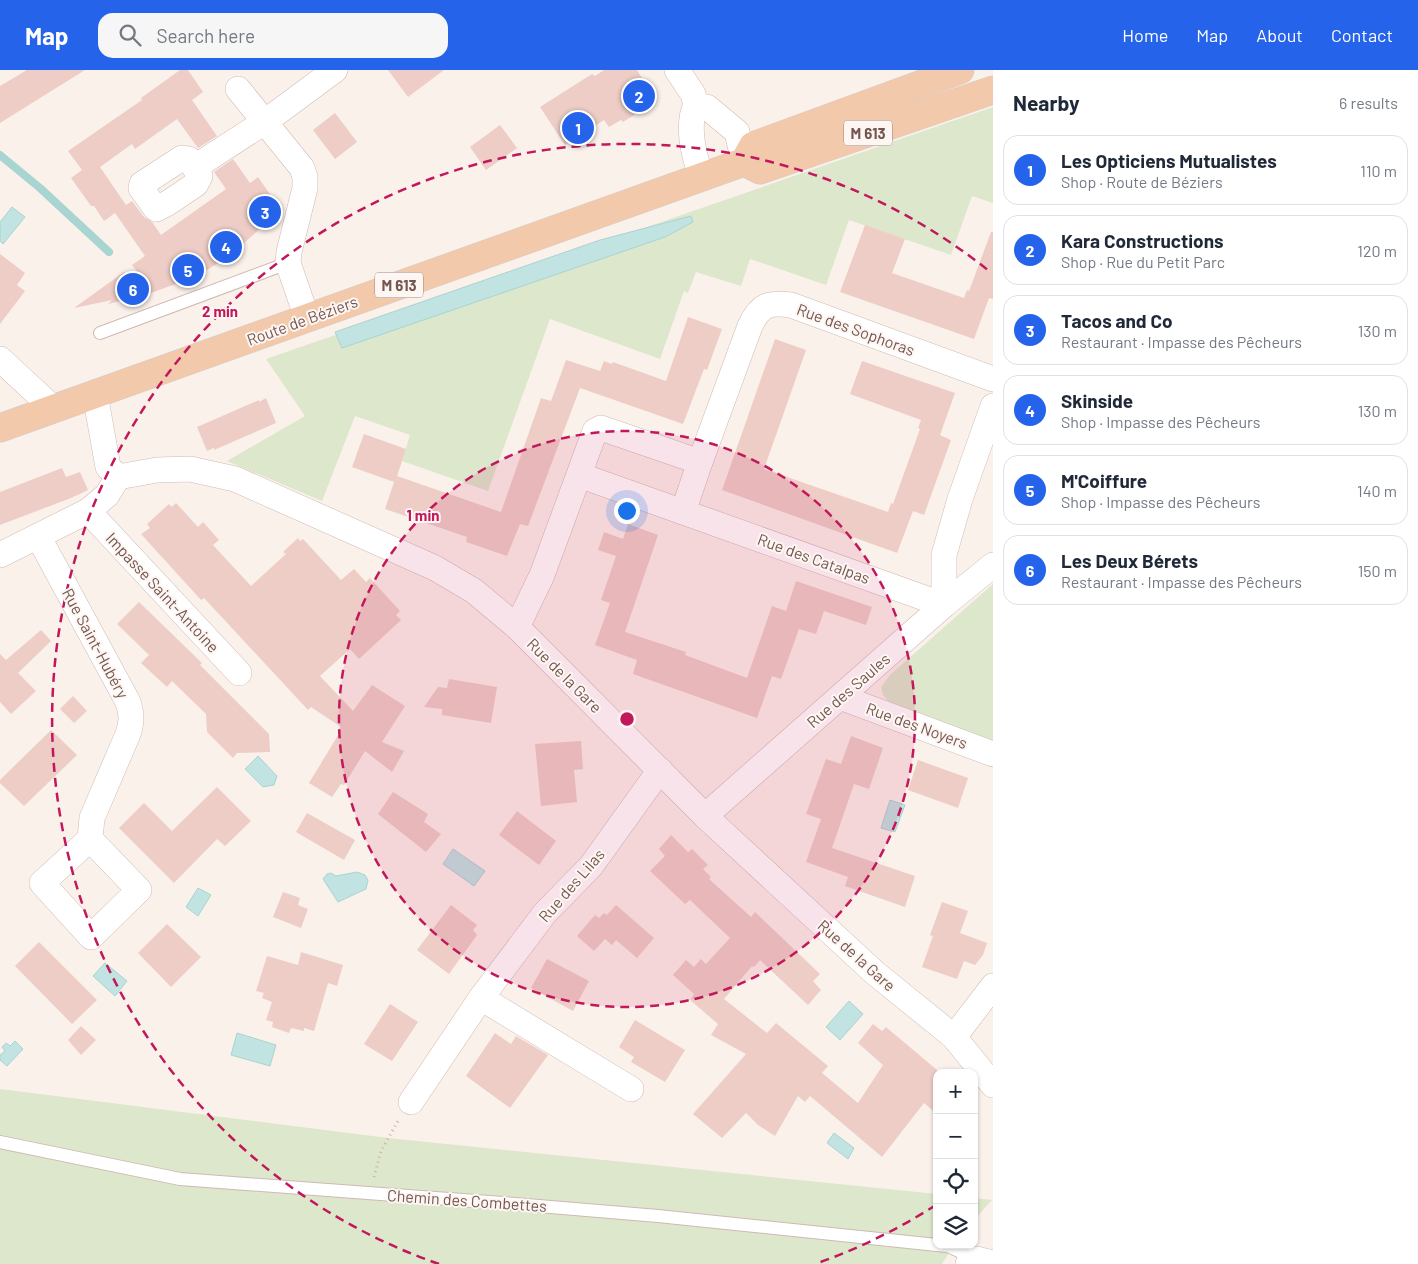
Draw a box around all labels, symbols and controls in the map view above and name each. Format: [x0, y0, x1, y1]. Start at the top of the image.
search box [98, 13, 448, 58]
text: Map [25, 21, 68, 50]
icon: search [116, 21, 144, 49]
text: Search here [156, 24, 255, 47]
text: Home [1122, 24, 1168, 46]
text: Map [1196, 24, 1228, 46]
text: About [1256, 24, 1303, 46]
text: Contact [1331, 24, 1393, 46]
pin: 2 [623, 77, 655, 115]
text: Nearby [1013, 90, 1079, 115]
text: 6 results [1339, 93, 1398, 112]
pin: 1 [562, 109, 594, 147]
road number: M 613 [844, 120, 892, 146]
text: Les Opticiens Mutualistes [1061, 149, 1277, 172]
text: 1 [1027, 161, 1033, 180]
text: 110 m [1360, 161, 1397, 180]
text: Shop · Route de Béziers [1061, 172, 1223, 191]
pin: 3 [249, 193, 281, 231]
pin: 4 [210, 228, 242, 266]
text: Kara Constructions [1061, 229, 1224, 252]
text: 2 [1026, 241, 1034, 260]
text: 120 m [1357, 241, 1397, 260]
pin: 5 [172, 251, 204, 289]
text: Shop · Rue du Petit Parc [1061, 252, 1225, 271]
pin: 6 [117, 270, 149, 308]
road number: M 613 [375, 272, 423, 298]
street label: Route de Béziers [244, 291, 360, 349]
street label: Rue des Sophoras [795, 299, 917, 359]
text: 2 min [202, 302, 238, 320]
text: Tacos and Co [1061, 309, 1173, 332]
text: 3 [1026, 321, 1034, 340]
text: 130 m [1358, 321, 1397, 340]
text: Restaurant · Impasse des Pêcheurs [1061, 332, 1302, 351]
text: Skinside [1061, 389, 1133, 412]
text: 4 [1025, 401, 1035, 420]
text: 130 m [1358, 401, 1397, 420]
text: Shop · Impasse des Pêcheurs [1061, 412, 1261, 431]
text: M'Coiffure [1061, 469, 1147, 492]
text: 5 [1026, 481, 1034, 500]
text: 140 m [1357, 481, 1397, 500]
text: Shop · Impasse des Pêcheurs [1061, 492, 1261, 511]
your location [614, 498, 640, 524]
text: 1 min [407, 506, 439, 524]
street label: Impasse Saint-Antoine [102, 528, 224, 656]
street label: Rue des Catalpas [755, 529, 873, 587]
text: Les Deux Bérets [1061, 549, 1198, 572]
text: 6 [1026, 561, 1034, 580]
text: 150 m [1358, 561, 1397, 580]
text: Restaurant · Impasse des Pêcheurs [1061, 572, 1302, 591]
street label: Rue Saint-Hubéry [59, 585, 133, 702]
street label: Rue de la Gare [524, 634, 606, 716]
street label: Rue des Saules [803, 649, 893, 731]
street label: Rue des Noyers [864, 698, 970, 752]
centre of rings [618, 710, 636, 728]
street label: Rue des Lilas [534, 844, 608, 926]
street label: Rue de la Gare [814, 915, 900, 995]
map controls [933, 1069, 978, 1249]
button: + [933, 1069, 978, 1114]
button: − [933, 1114, 978, 1159]
button: locate [933, 1159, 978, 1204]
street label: Chemin des Combettes [386, 1185, 548, 1215]
button: layers [933, 1204, 978, 1249]

